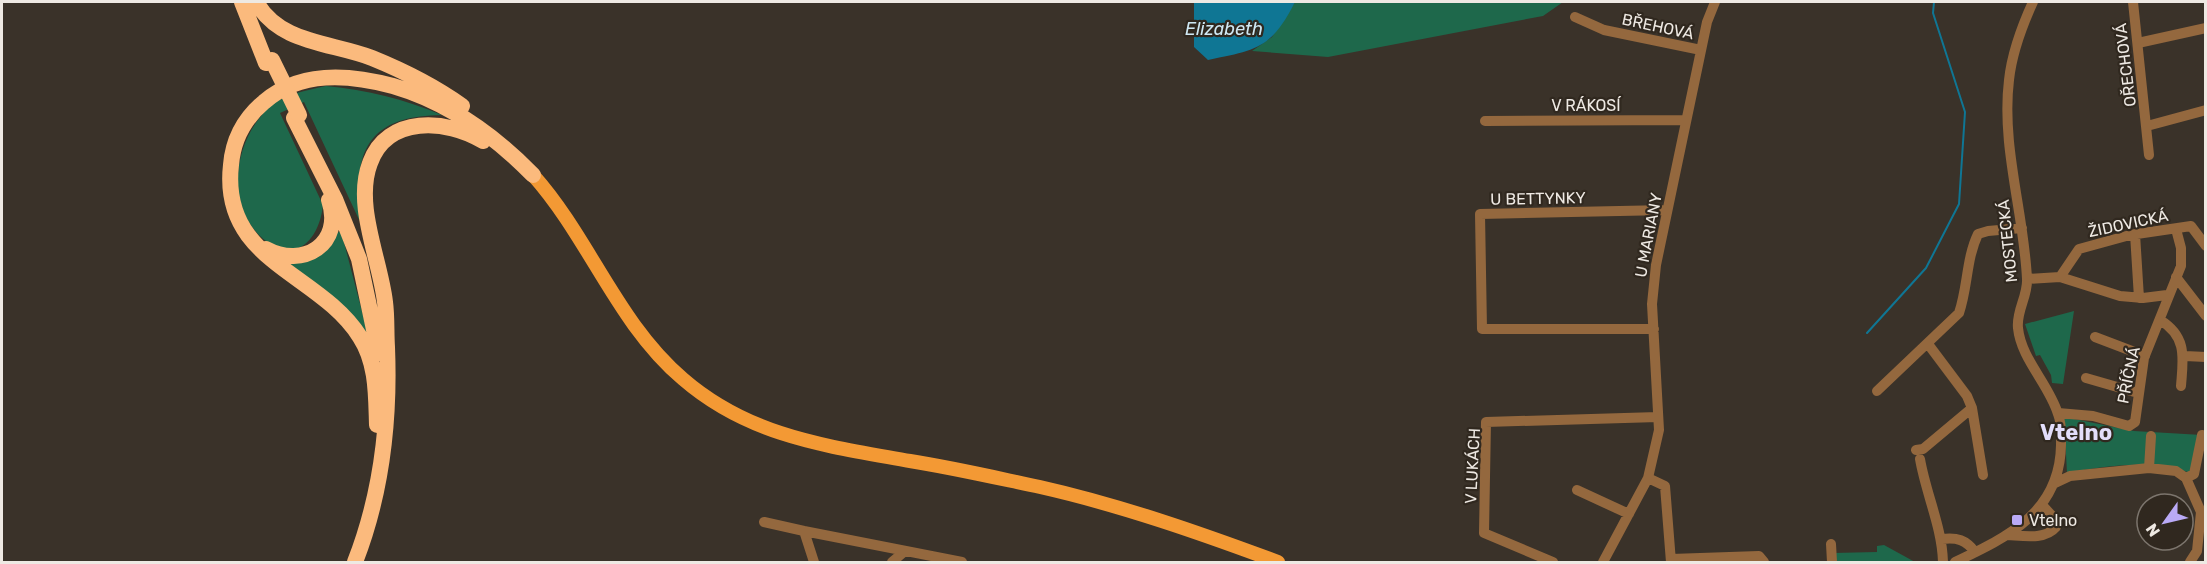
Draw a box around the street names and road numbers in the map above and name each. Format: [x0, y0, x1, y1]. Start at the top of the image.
street label: BŘEHOVÁ [1620, 10, 1696, 43]
street label: OŘECHOVÁ [2111, 22, 2140, 108]
street label: V RÁKOSÍ [1551, 96, 1621, 115]
street label: U BETTYNKY [1490, 188, 1586, 209]
street label: U MARIANY [1631, 191, 1666, 279]
street label: MOSTECKÁ [1994, 198, 2021, 283]
street label: ŽIDOVICKÁ [2086, 206, 2170, 241]
street label: PŘÍČNÁ [2112, 344, 2144, 405]
street label: V LUKÁCH [1461, 428, 1484, 505]

